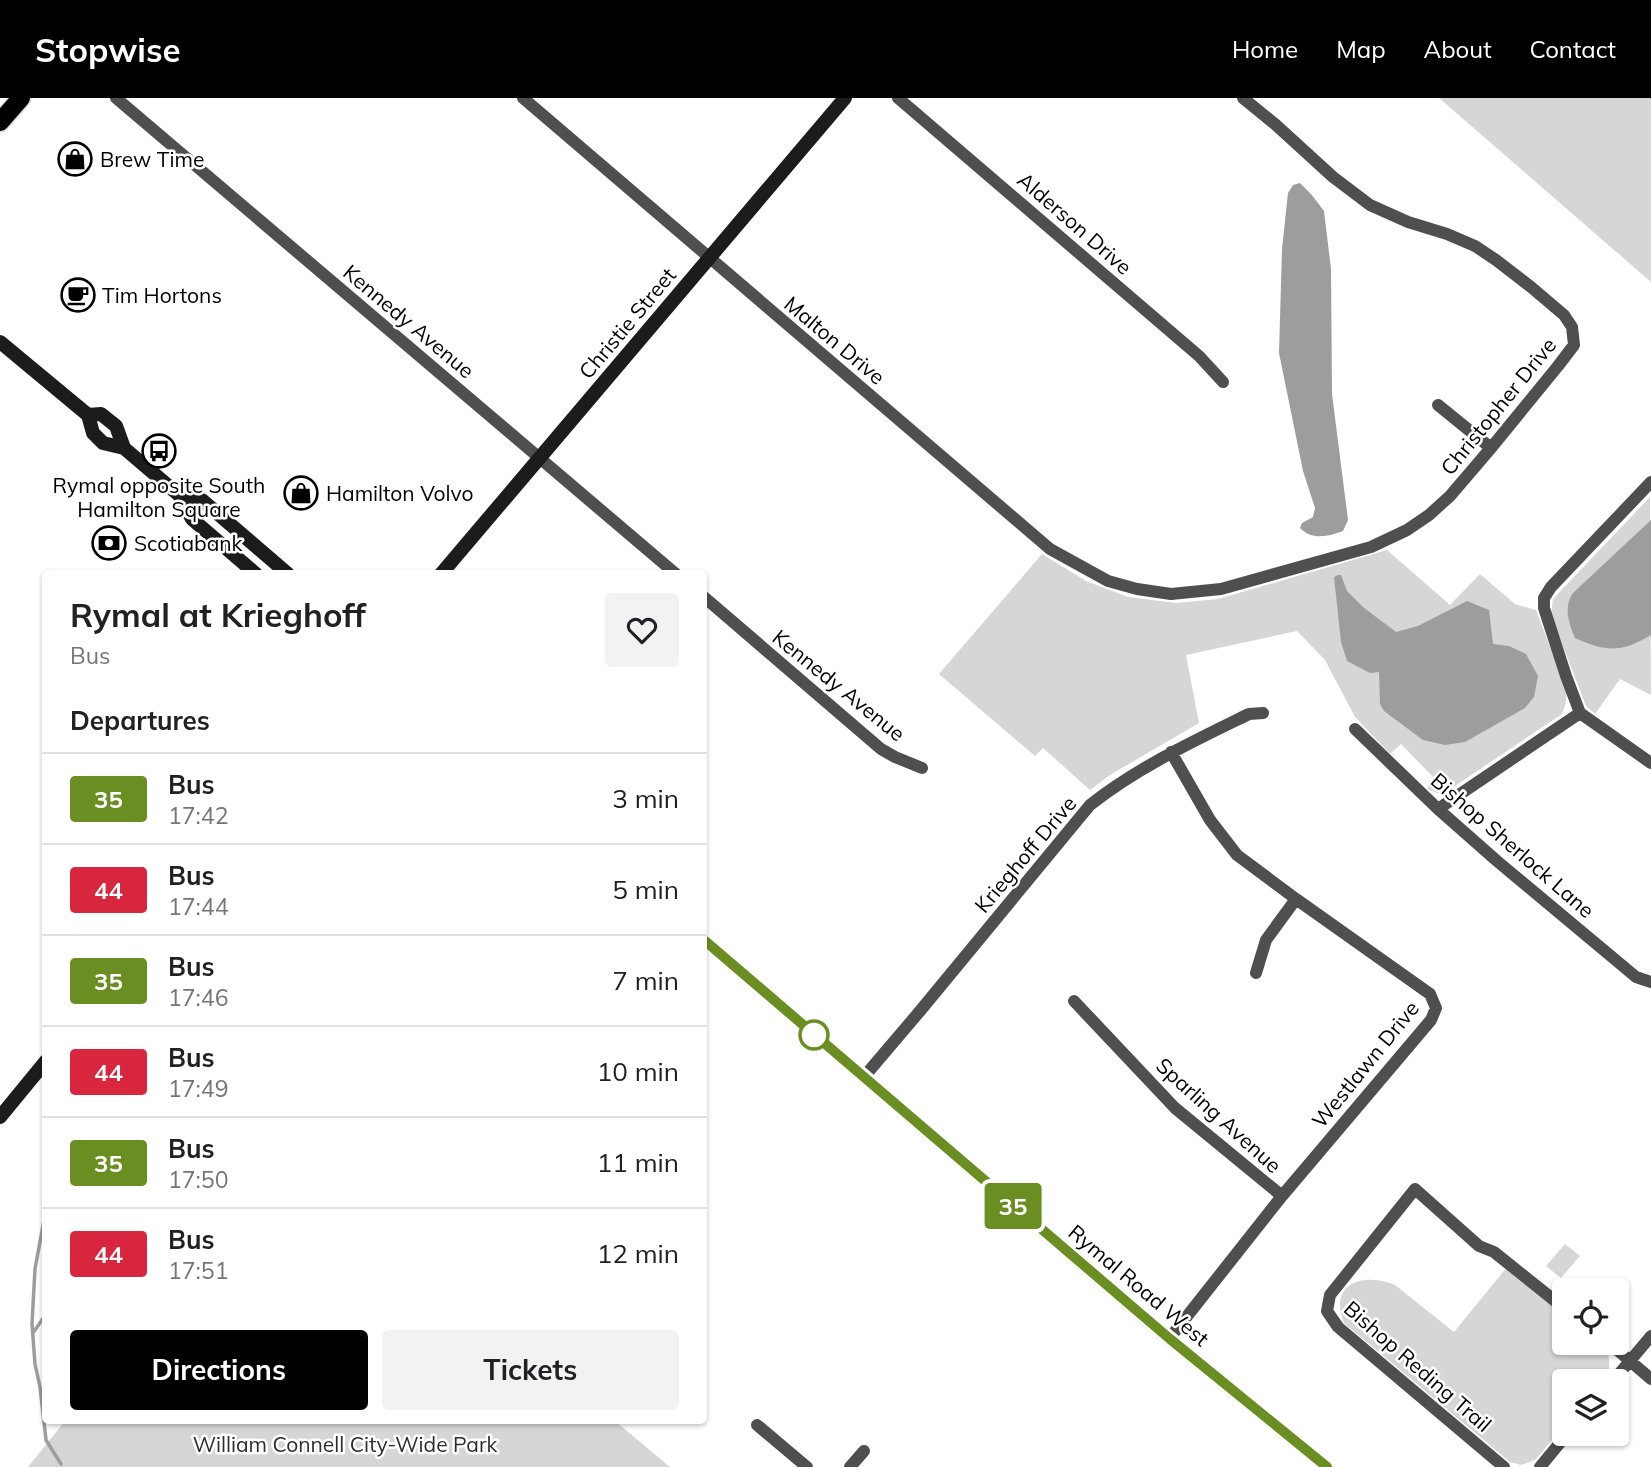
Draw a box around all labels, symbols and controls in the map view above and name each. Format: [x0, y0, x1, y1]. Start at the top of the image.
text: Stopwise [35, 29, 181, 70]
text: Home [1232, 34, 1298, 64]
text: Map [1336, 34, 1386, 64]
text: About [1424, 34, 1492, 64]
text: Contact [1530, 34, 1616, 64]
shop icon: Brew Time [56, 140, 94, 178]
place label: Brew Time [100, 146, 204, 172]
street label: Alderson Drive [1013, 166, 1137, 280]
street label: Kennedy Avenue [338, 259, 480, 383]
street label: Christie Street [573, 262, 681, 384]
cafe icon: Tim Hortons [59, 276, 97, 314]
place label: Tim Hortons [102, 282, 222, 308]
street label: Malton Drive [779, 290, 891, 390]
street label: Christopher Drive [1435, 332, 1561, 480]
bus stop icon: Rymal opposite South Hamilton Square [140, 432, 178, 470]
place label: Rymal opposite South Hamilton Square [53, 472, 265, 522]
shop icon: Hamilton Volvo [282, 474, 320, 512]
place label: Hamilton Volvo [326, 480, 474, 506]
bank icon: Scotiabank [90, 524, 128, 562]
place label: Scotiabank [134, 530, 243, 556]
button: heart [605, 593, 679, 667]
text: Rymal at Krieghoff [70, 594, 366, 635]
street label: Kennedy Avenue [768, 624, 910, 746]
text: Bus [70, 641, 110, 670]
text: Departures [70, 704, 210, 737]
street label: Bishop Sherlock Lane [1426, 767, 1600, 923]
text: Bus [168, 768, 214, 801]
text: 3 min [612, 782, 679, 815]
text: 35 [94, 784, 123, 814]
street label: Krieghoff Drive [969, 790, 1081, 918]
text: 17:42 [168, 801, 228, 830]
text: Bus [168, 859, 214, 892]
text: 5 min [612, 873, 679, 906]
text: 44 [94, 875, 123, 905]
text: 17:44 [168, 892, 228, 921]
text: Bus [168, 950, 214, 983]
text: 7 min [612, 964, 679, 997]
text: 35 [94, 966, 123, 996]
text: 17:46 [168, 983, 228, 1012]
street label: Westlawn Drive [1306, 995, 1424, 1133]
unlabelled marker [799, 1020, 829, 1050]
text: Bus [168, 1041, 214, 1074]
street label: Sparling Avenue [1151, 1052, 1287, 1178]
text: 10 min [597, 1055, 679, 1088]
text: 44 [94, 1057, 123, 1087]
text: 17:49 [168, 1074, 228, 1103]
text: Bus [168, 1132, 214, 1165]
text: 11 min [597, 1146, 679, 1179]
text: 35 [94, 1148, 123, 1178]
text: 17:50 [168, 1165, 228, 1194]
line badge: 35 [982, 1183, 1044, 1229]
text: 35 [999, 1191, 1027, 1221]
street label: Rymal Road West [1063, 1219, 1215, 1351]
text: Bus [168, 1223, 214, 1256]
text: 12 min [597, 1237, 679, 1270]
text: 44 [94, 1239, 123, 1269]
text: 17:51 [168, 1256, 228, 1285]
map controls [1552, 1278, 1629, 1446]
button: locate [1552, 1278, 1629, 1355]
street label: Bishop Reding Trail [1339, 1295, 1497, 1437]
button: Directions [70, 1330, 368, 1410]
button: Tickets [382, 1330, 679, 1410]
button: layers [1552, 1369, 1629, 1446]
park label: William Connell City-Wide Park [193, 1431, 498, 1457]

